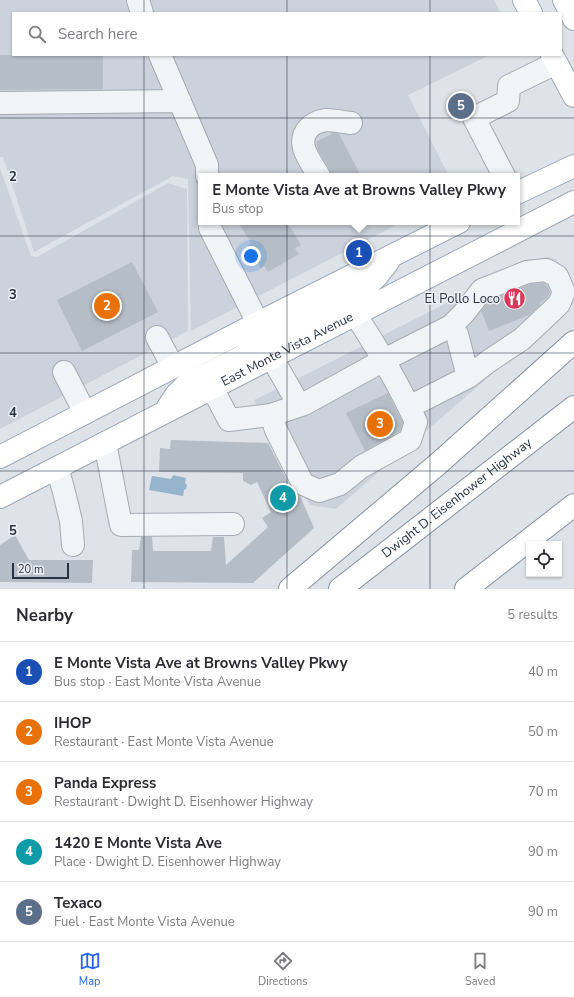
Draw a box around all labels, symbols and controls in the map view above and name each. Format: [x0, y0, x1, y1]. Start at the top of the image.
search box [12, 12, 562, 56]
icon: search [26, 23, 48, 45]
text: Search here [58, 24, 138, 44]
pin: 5 [448, 91, 474, 121]
text: 2 [9, 168, 17, 186]
popup [198, 173, 520, 225]
text: E Monte Vista Ave at Browns Valley Pkwy [212, 180, 506, 200]
text: Bus stop [212, 200, 263, 218]
pin: 1 [346, 238, 372, 268]
your location [241, 246, 261, 266]
text: 3 [9, 286, 17, 304]
restaurant icon: El Pollo Loco [502, 286, 528, 312]
place label: El Pollo Loco [425, 290, 500, 308]
pin: 2 [94, 291, 120, 321]
street label: East Monte Vista Avenue [218, 308, 357, 391]
text: 4 [9, 404, 17, 422]
pin: 3 [367, 409, 393, 439]
street label: Dwight D. Eisenhower Highway [378, 434, 536, 562]
pin: 4 [270, 483, 296, 513]
text: 5 [9, 522, 17, 540]
map controls [526, 541, 562, 577]
button: locate [526, 541, 562, 577]
scale bar [12, 561, 69, 580]
text: 20 m [18, 562, 43, 577]
text: Nearby [16, 604, 73, 627]
text: 5 results [507, 606, 558, 624]
text: E Monte Vista Ave at Browns Valley Pkwy [54, 653, 348, 673]
text: 1 [25, 663, 33, 681]
text: 40 m [528, 663, 558, 681]
text: Bus stop · East Monte Vista Avenue [54, 673, 261, 691]
text: IHOP [54, 713, 91, 733]
text: 2 [25, 723, 33, 741]
text: 50 m [528, 723, 558, 741]
text: Restaurant · East Monte Vista Avenue [54, 733, 274, 751]
text: Panda Express [54, 773, 156, 793]
text: 3 [25, 783, 33, 801]
text: 70 m [528, 783, 558, 801]
text: Restaurant · Dwight D. Eisenhower Highway [54, 793, 313, 811]
text: 1420 E Monte Vista Ave [54, 833, 222, 853]
text: 4 [25, 843, 33, 861]
text: 90 m [528, 843, 558, 861]
text: Place · Dwight D. Eisenhower Highway [54, 853, 281, 871]
text: Texaco [54, 893, 102, 913]
text: 5 [25, 903, 33, 921]
text: 90 m [528, 903, 558, 921]
text: Fuel · East Monte Vista Avenue [54, 913, 235, 931]
tab: Map [79, 950, 101, 989]
tab: Directions [258, 950, 308, 989]
tab: Saved [465, 950, 495, 989]

